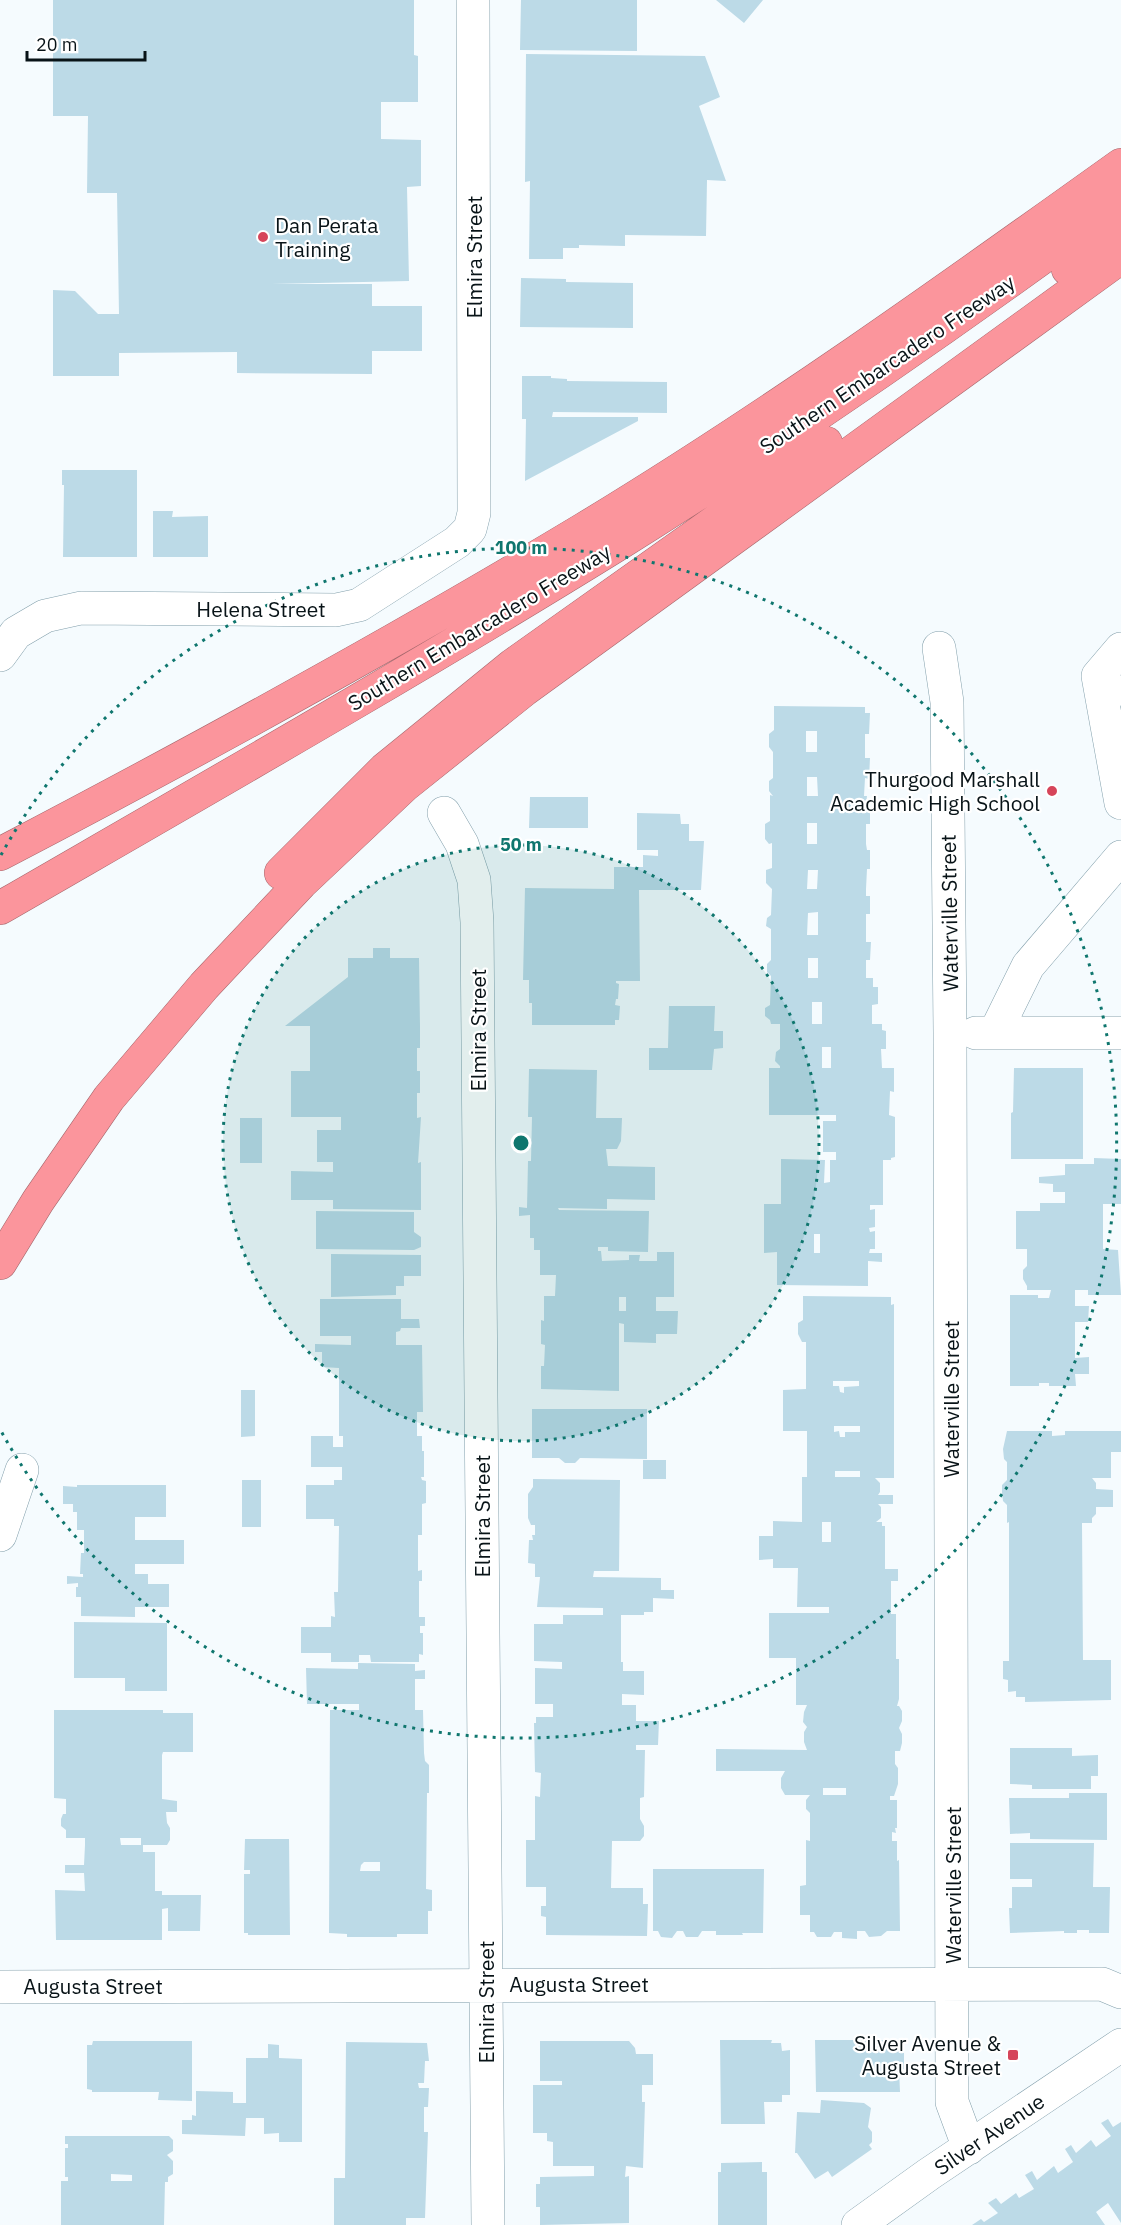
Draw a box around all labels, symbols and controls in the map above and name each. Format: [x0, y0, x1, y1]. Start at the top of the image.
scale bar [27, 24, 146, 62]
text: 20 m [36, 33, 78, 56]
street label: Elmira Street [460, 196, 488, 318]
place label: Dan Perata Training [275, 211, 378, 263]
marker: Dan Perata Training [256, 230, 270, 244]
street label: Southern Embarcadero Freeway [754, 268, 1020, 460]
text: 100 m [495, 536, 547, 559]
street label: Southern Embarcadero Freeway [342, 537, 616, 717]
street label: Helena Street [196, 595, 326, 623]
place label: Thurgood Marshall Academic High School [830, 765, 1040, 817]
marker: Thurgood Marshall Academic High School [1045, 784, 1059, 798]
text: 50 m [500, 833, 542, 856]
street label: Waterville Street [934, 834, 964, 992]
street label: Elmira Street [464, 969, 492, 1091]
centre of rings [511, 1133, 531, 1153]
street label: Waterville Street [937, 1320, 965, 1478]
street label: Elmira Street [468, 1455, 496, 1577]
street label: Waterville Street [939, 1806, 967, 1964]
street label: Elmira Street [472, 1941, 500, 2063]
street label: Augusta Street [509, 1970, 649, 1998]
street label: Augusta Street [23, 1972, 163, 2000]
place label: Silver Avenue & Augusta Street [854, 2029, 1001, 2081]
marker: Silver Avenue & Augusta Street [1006, 2048, 1020, 2062]
street label: Silver Avenue [928, 2087, 1050, 2181]

